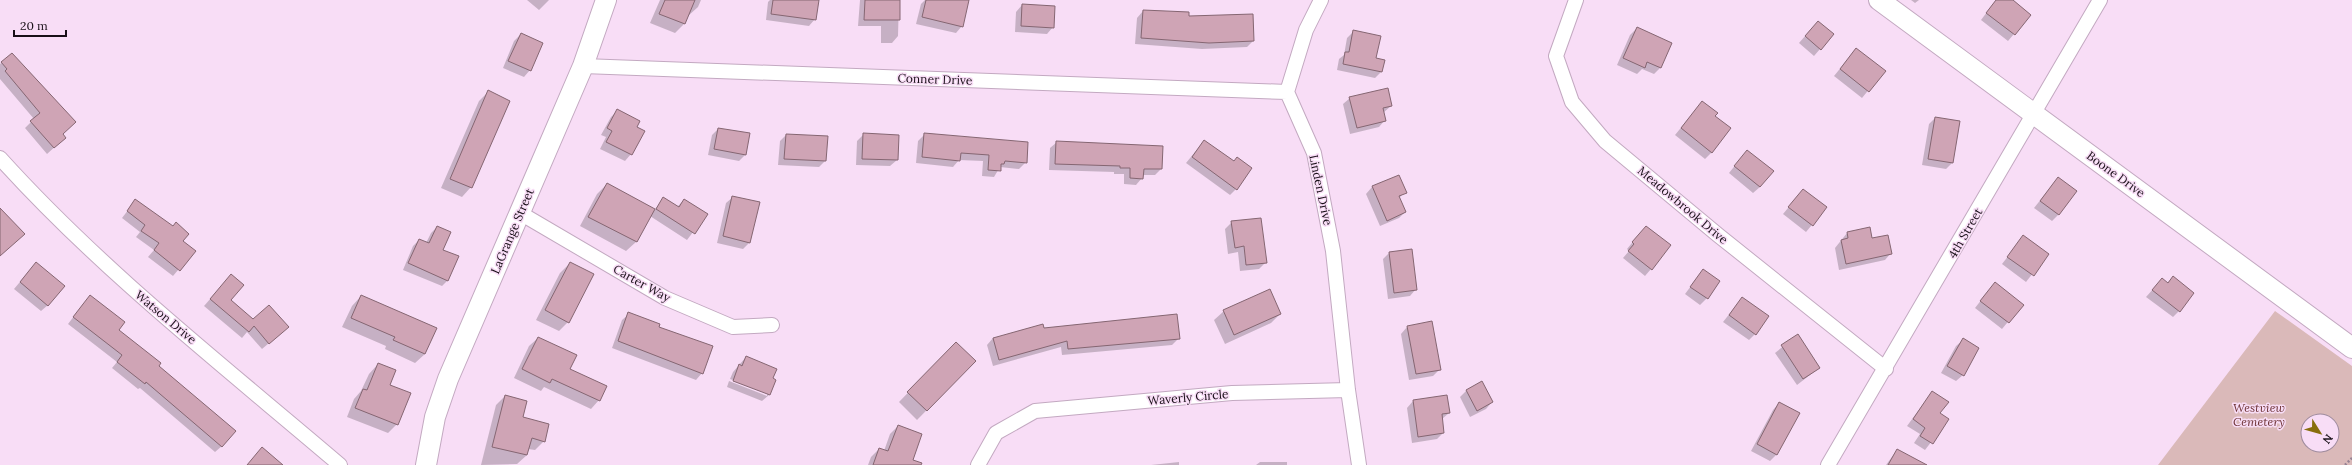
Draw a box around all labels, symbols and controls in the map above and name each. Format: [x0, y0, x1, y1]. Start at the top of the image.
scale bar [14, 12, 66, 38]
text: 20 m [20, 18, 48, 33]
street label: Conner Drive [897, 70, 973, 88]
street label: Boone Drive [2084, 148, 2148, 200]
street label: Linden Drive [1306, 153, 1336, 227]
street label: Meadowbrook Drive [1635, 163, 1731, 247]
street label: LaGrange Street [487, 186, 537, 276]
street label: 4th Street [1945, 205, 1986, 261]
street label: Carter Way [611, 261, 674, 305]
street label: Watson Drive [132, 287, 200, 347]
street label: Waverly Circle [1147, 386, 1229, 408]
park label: Westview Cemetery [2233, 400, 2285, 429]
north arrow [2300, 413, 2340, 453]
text: N [2320, 431, 2336, 447]

